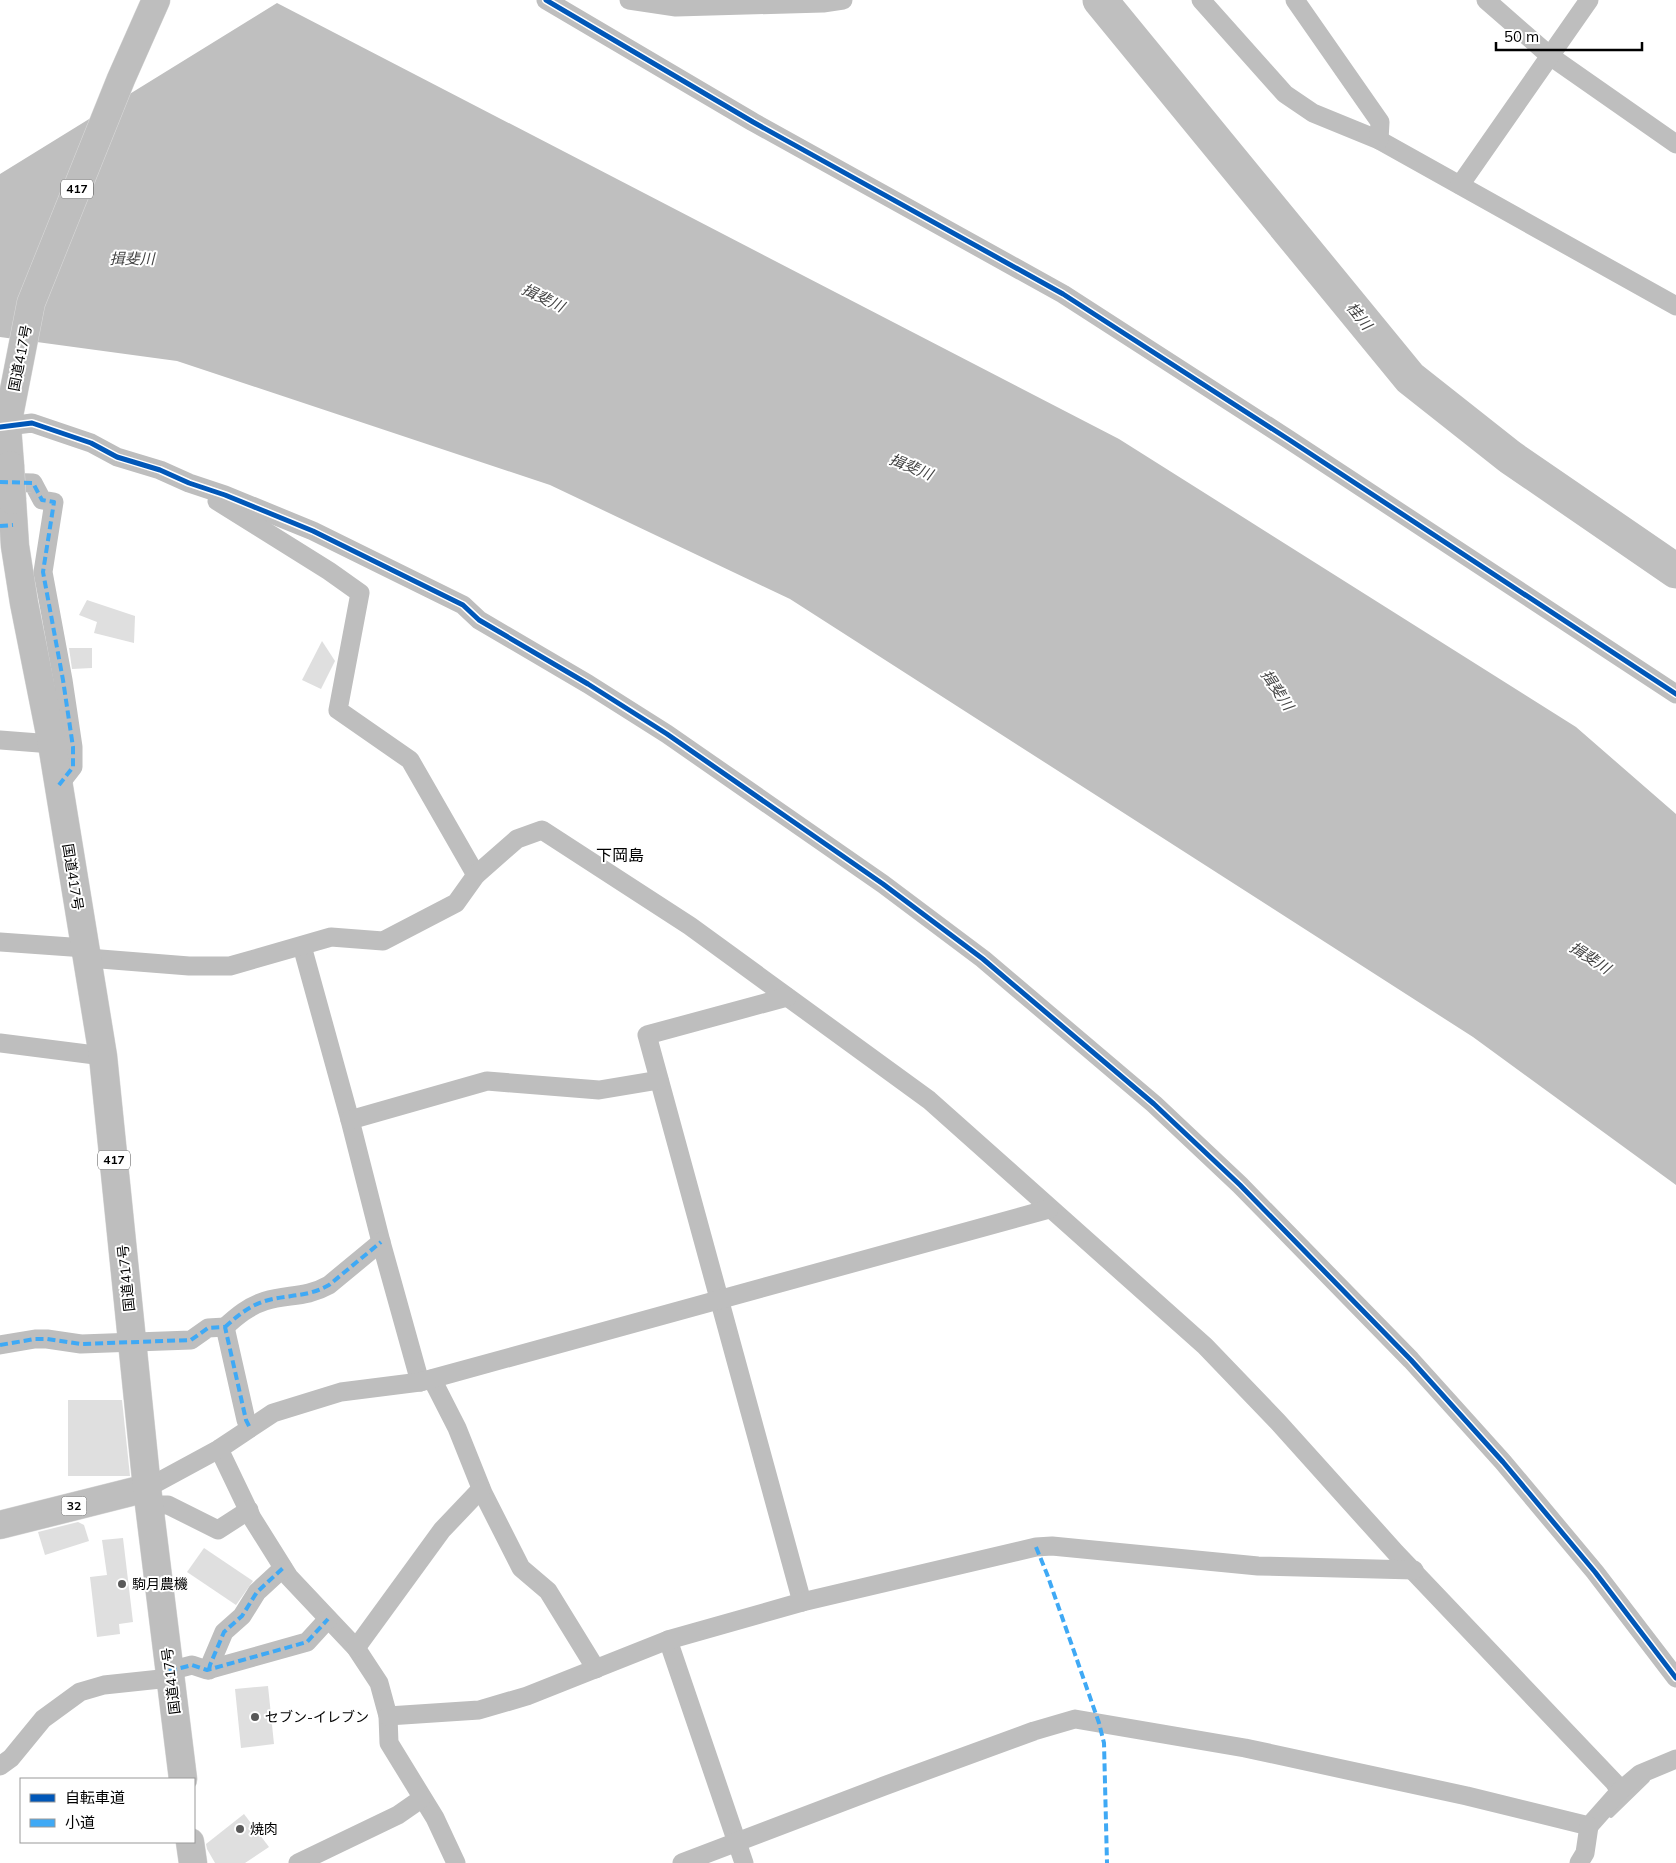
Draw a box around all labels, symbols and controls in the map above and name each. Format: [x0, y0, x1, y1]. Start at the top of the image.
scale bar [1496, 20, 1642, 52]
text: 50 m [1504, 27, 1539, 46]
road number: 417 [61, 180, 93, 198]
water label: 揖斐川 [109, 249, 156, 268]
water label: 揖斐川 [519, 279, 569, 317]
water label: 桂川 [1343, 298, 1377, 335]
street label: 国道417号 [5, 323, 35, 393]
water label: 揖斐川 [887, 449, 937, 485]
water label: 揖斐川 [1257, 666, 1299, 715]
street label: 国道417号 [59, 842, 87, 912]
district label: 下岡島 [596, 845, 644, 865]
water label: 揖斐川 [1566, 937, 1616, 979]
road number: 417 [98, 1150, 130, 1170]
street label: 国道417号 [114, 1244, 138, 1312]
road number: 32 [62, 1496, 86, 1515]
place label: 駒月農機 [132, 1575, 188, 1593]
marker: 駒月農機 [116, 1578, 128, 1590]
street label: 国道417号 [158, 1647, 184, 1715]
place label: セブン-イレブン [265, 1708, 369, 1726]
marker: セブン-イレブン [249, 1711, 261, 1723]
legend [20, 1778, 195, 1843]
text: 自転車道 [65, 1788, 125, 1807]
text: 小道 [65, 1813, 95, 1832]
place label: 焼肉 [250, 1820, 278, 1838]
marker: 焼肉 [234, 1823, 246, 1835]

